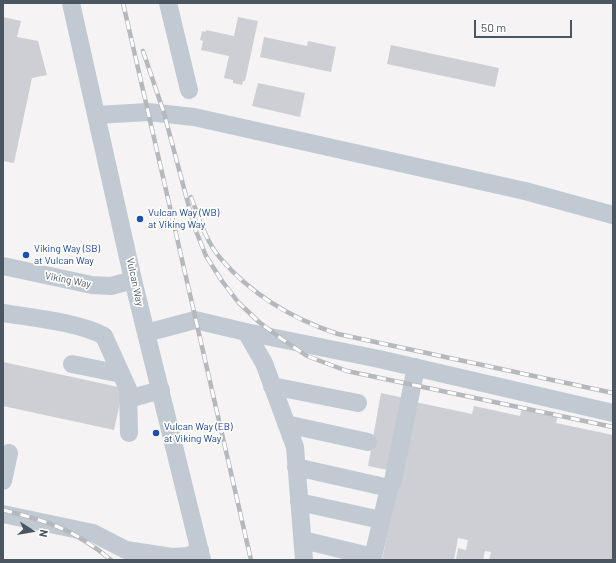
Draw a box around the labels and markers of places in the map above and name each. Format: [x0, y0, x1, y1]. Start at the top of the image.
place label: Vulcan Way (WB) at Viking Way [148, 207, 219, 230]
marker: Vulcan Way (WB) at Viking Way [135, 214, 145, 224]
place label: Viking Way (SB) at Vulcan Way [34, 243, 100, 266]
marker: Viking Way (SB) at Vulcan Way [21, 250, 31, 260]
place label: Vulcan Way (EB) at Viking Way [164, 421, 233, 444]
marker: Vulcan Way (EB) at Viking Way [151, 428, 161, 438]

